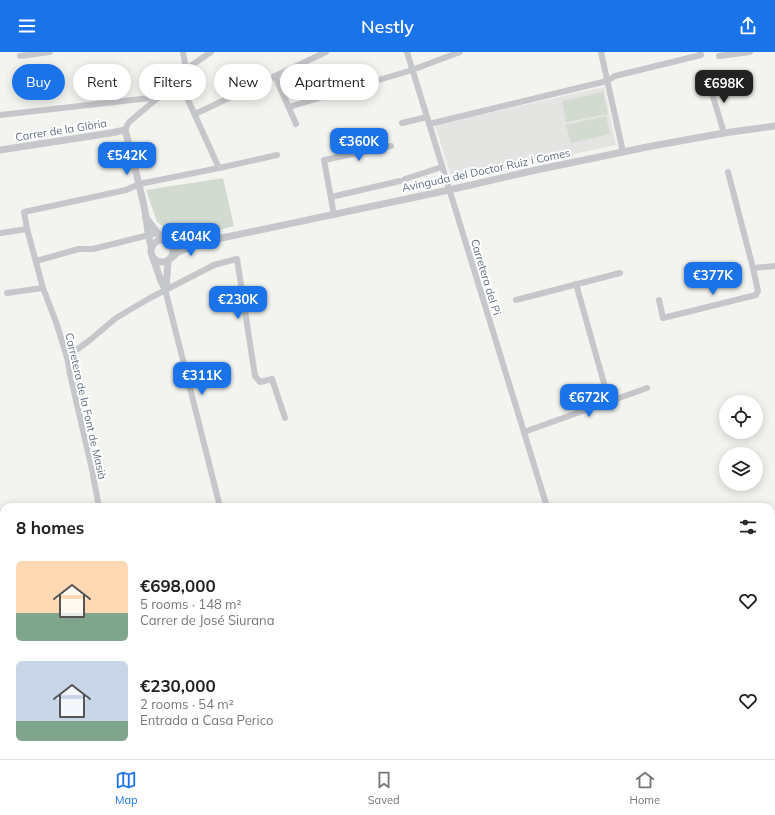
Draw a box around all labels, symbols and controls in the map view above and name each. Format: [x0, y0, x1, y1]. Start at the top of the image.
icon: menu [16, 15, 38, 37]
text: Nestly [361, 15, 414, 38]
icon: share [737, 15, 759, 37]
chip: Buy [12, 64, 65, 100]
chip: Rent [73, 64, 131, 100]
chip: Filters [139, 64, 206, 100]
chip: New [214, 64, 272, 100]
chip: Apartment [280, 64, 379, 100]
pin: €698K [696, 70, 752, 104]
text: €698K [704, 75, 744, 91]
street label: Carrer de la Glòria [14, 116, 108, 144]
pin: €360K [331, 128, 387, 162]
text: €360K [339, 133, 379, 149]
pin: €542K [99, 142, 155, 176]
street label: Avinguda del Doctor Ruiz i Comes [400, 145, 572, 195]
text: €542K [107, 147, 147, 163]
pin: €404K [163, 223, 219, 257]
text: €404K [171, 228, 211, 244]
street label: Carretera del Pi [468, 237, 504, 317]
pin: €377K [685, 262, 741, 296]
text: €377K [693, 267, 733, 283]
pin: €230K [210, 286, 266, 320]
text: €230K [218, 291, 258, 307]
street label: Carretera de la Font de Masià [62, 331, 110, 481]
pin: €311K [174, 362, 230, 396]
text: €311K [182, 367, 222, 383]
pin: €672K [561, 384, 617, 418]
text: €672K [569, 389, 609, 405]
map controls [719, 395, 763, 491]
button: locate [719, 395, 763, 439]
button: layers [719, 447, 763, 491]
icon: filters [737, 516, 759, 538]
text: 8 homes [16, 517, 84, 538]
text: €698,000 [140, 575, 216, 596]
icon: home [48, 577, 96, 625]
icon: heart [737, 590, 759, 612]
text: 5 rooms · 148 m² [140, 596, 241, 612]
text: Carrer de José Siurana [140, 612, 274, 628]
text: €230,000 [140, 675, 216, 696]
icon: home [48, 677, 96, 725]
icon: heart [737, 690, 759, 712]
text: 2 rooms · 54 m² [140, 696, 234, 712]
text: Entrada a Casa Perico [140, 712, 273, 728]
tab: Map [115, 769, 138, 807]
tab: Saved [368, 769, 400, 807]
tab: Home [630, 769, 660, 807]

